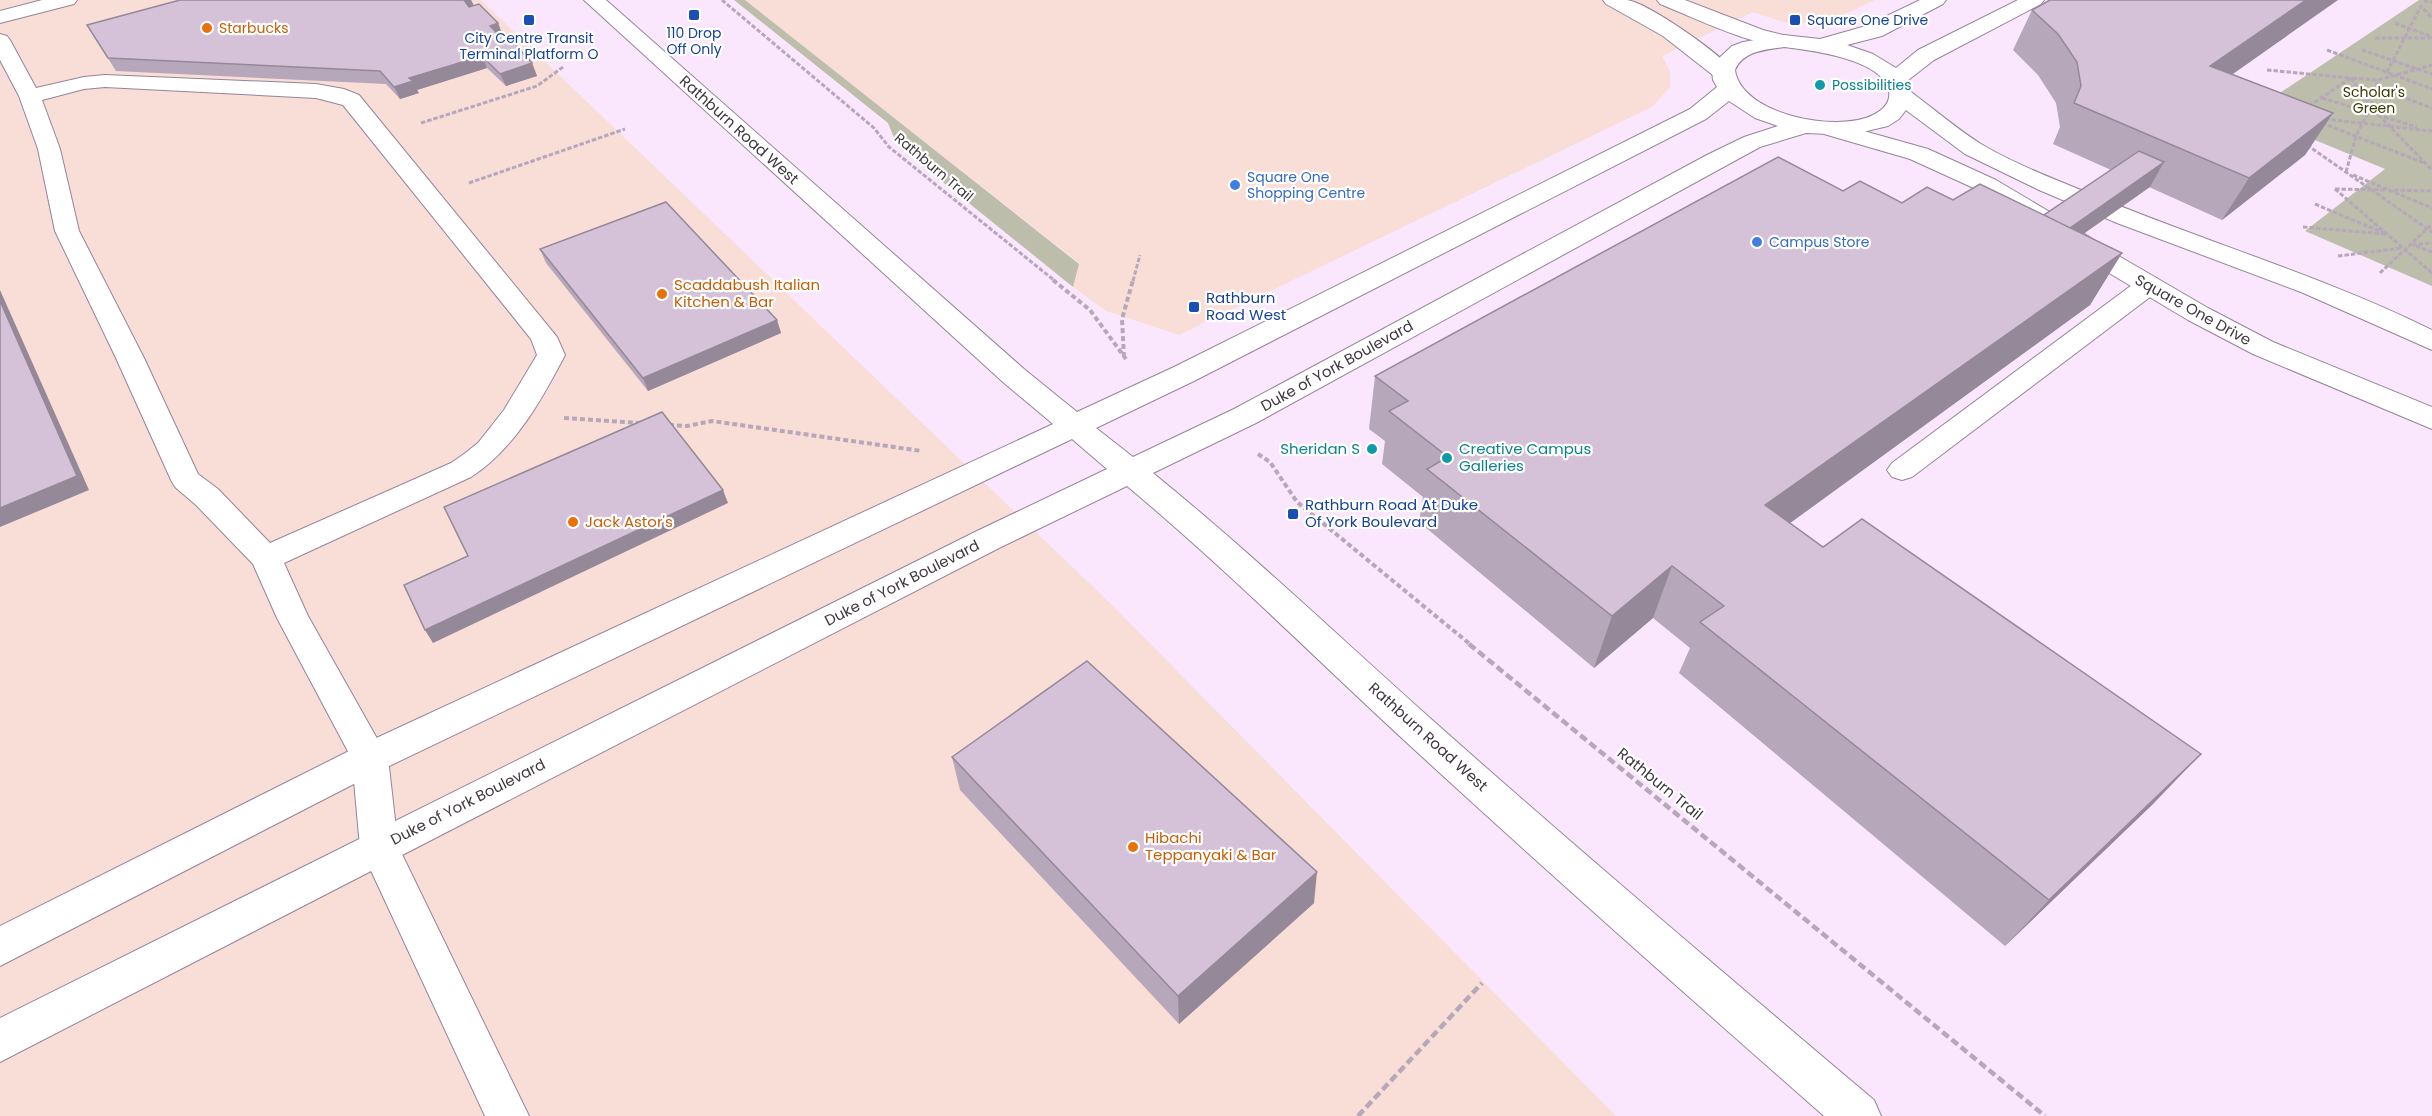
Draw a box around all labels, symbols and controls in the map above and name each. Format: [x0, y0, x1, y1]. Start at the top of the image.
marker: 110 Drop Off Only [687, 8, 701, 22]
place label: Square One Drive [1807, 10, 1929, 30]
marker: City Centre Transit Terminal Platform O [522, 13, 536, 27]
marker: Square One Drive [1788, 13, 1802, 27]
place label: Starbucks [219, 18, 288, 38]
marker: Starbucks [200, 21, 214, 35]
place label: 110 Drop Off Only [666, 23, 722, 59]
place label: City Centre Transit Terminal Platform O [459, 28, 599, 64]
street label: Rathburn Road West [675, 70, 803, 189]
place label: Possibilities [1832, 75, 1911, 95]
marker: Possibilities [1813, 78, 1827, 92]
park label: Scholar's Green [2343, 82, 2405, 118]
street label: Rathburn Trail [890, 128, 978, 206]
place label: Square One Shopping Centre [1247, 167, 1365, 203]
marker: Square One Shopping Centre [1228, 178, 1242, 192]
place label: Campus Store [1769, 232, 1870, 252]
marker: Campus Store [1750, 235, 1764, 249]
street label: Square One Drive [2131, 269, 2255, 350]
place label: Scaddabush Italian Kitchen & Bar [674, 274, 820, 312]
marker: Scaddabush Italian Kitchen & Bar [655, 287, 669, 301]
place label: Rathburn Road West [1206, 287, 1286, 325]
marker: Rathburn Road West [1187, 300, 1201, 314]
street label: Duke of York Boulevard [1257, 315, 1417, 416]
place label: Sheridan S [1280, 438, 1360, 459]
place label: Creative Campus Galleries [1459, 438, 1591, 476]
marker: Sheridan S [1365, 442, 1379, 456]
marker: Creative Campus Galleries [1440, 451, 1454, 465]
place label: Rathburn Road At Duke Of York Boulevard [1305, 494, 1478, 532]
marker: Rathburn Road At Duke Of York Boulevard [1286, 507, 1300, 521]
place label: Jack Astor's [585, 511, 673, 532]
marker: Jack Astor's [566, 515, 580, 529]
street label: Duke of York Boulevard [821, 534, 983, 631]
street label: Rathburn Road West [1364, 677, 1492, 796]
street label: Rathburn Trail [1613, 743, 1708, 825]
street label: Duke of York Boulevard [387, 753, 549, 850]
place label: Hibachi Teppanyaki & Bar [1145, 827, 1277, 865]
marker: Hibachi Teppanyaki & Bar [1126, 840, 1140, 854]

